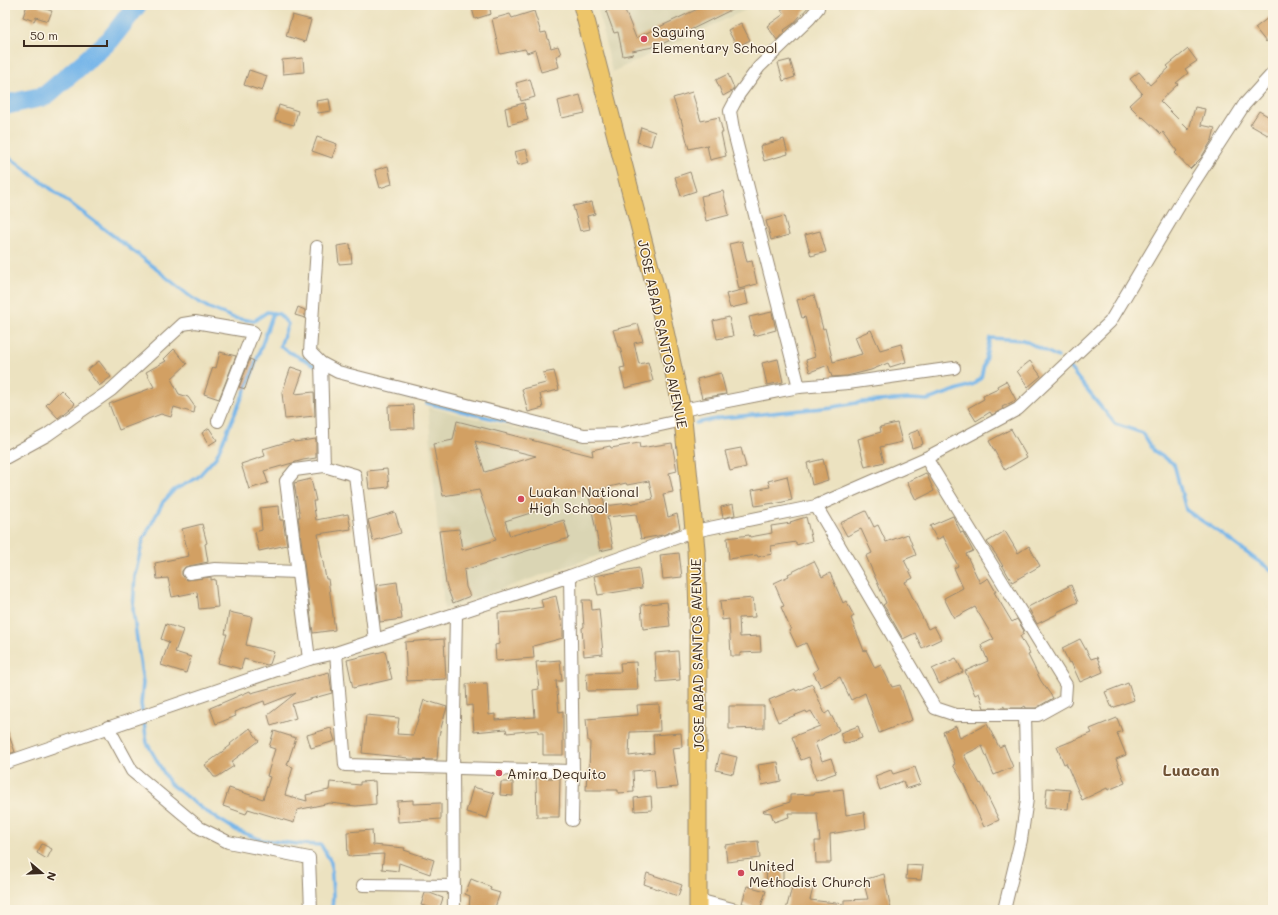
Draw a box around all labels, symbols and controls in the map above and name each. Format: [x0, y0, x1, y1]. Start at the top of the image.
scale bar [24, 22, 107, 48]
place label: Saguing Elementary School [652, 22, 778, 57]
text: 50 m [30, 27, 58, 43]
marker: Saguing Elementary School [639, 34, 649, 44]
street label: JOSE ABAD SANTOS AVENUE [634, 238, 692, 430]
place label: Luakan National High School [529, 482, 639, 517]
marker: Luakan National High School [516, 494, 526, 504]
street label: JOSE ABAD SANTOS AVENUE [686, 558, 708, 752]
district label: Luacan [1163, 759, 1219, 780]
place label: Amira Dequito [507, 764, 606, 783]
marker: Amira Dequito [494, 768, 504, 778]
north arrow [22, 853, 62, 893]
place label: United Methodist Church [749, 856, 871, 891]
marker: United Methodist Church [736, 868, 746, 878]
text: N [43, 870, 60, 883]

